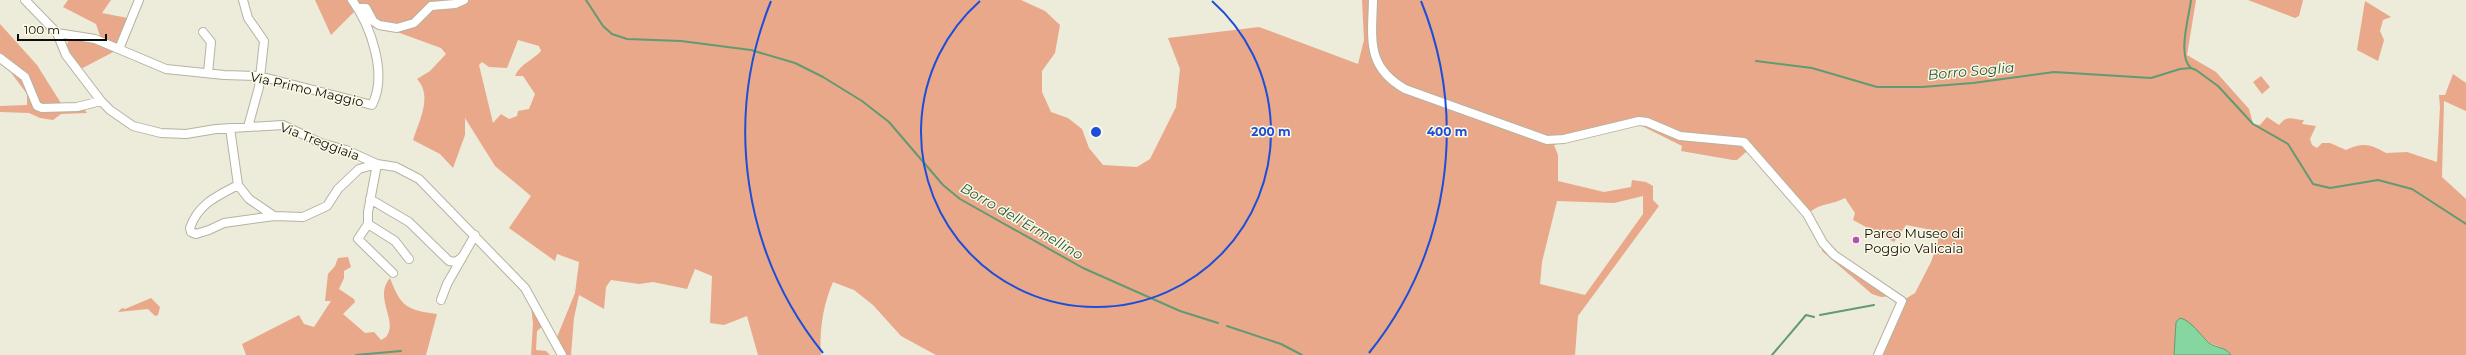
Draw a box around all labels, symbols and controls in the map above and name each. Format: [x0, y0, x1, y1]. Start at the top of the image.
scale bar [18, 16, 106, 42]
text: 100 m [24, 22, 60, 37]
water label: Borro Soglia [1927, 58, 2015, 84]
street label: Via Primo Maggio [249, 68, 365, 110]
street label: Via Treggiaia [278, 119, 362, 163]
text: 200 m [1251, 124, 1291, 139]
text: 400 m [1427, 124, 1467, 139]
centre of rings [1089, 125, 1103, 139]
water label: Borro dell'Ermellino [957, 179, 1087, 264]
place label: Parco Museo di Poggio Valicaia [1864, 225, 1964, 256]
marker: Parco Museo di Poggio Valicaia [1851, 235, 1861, 245]

